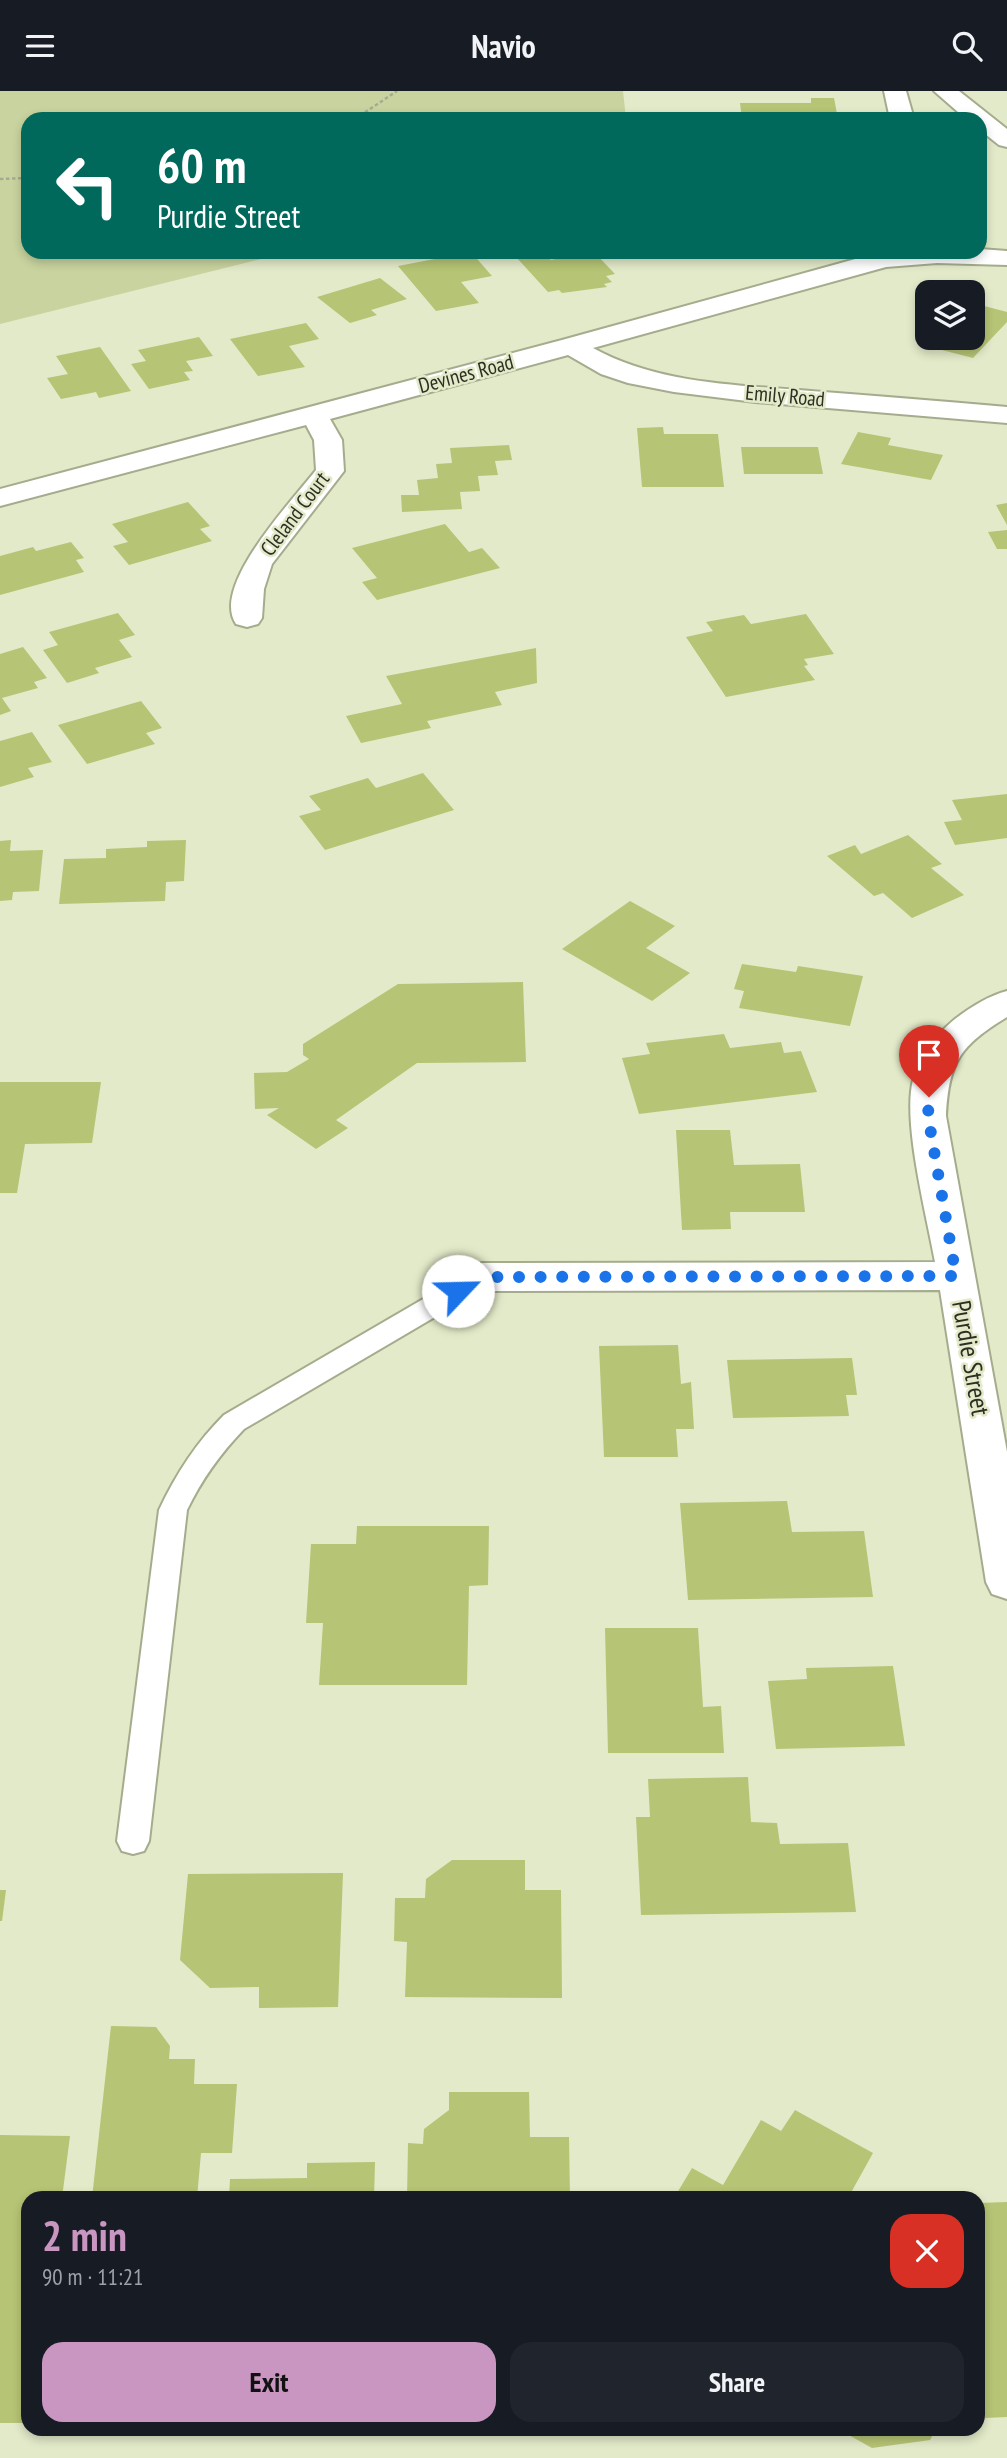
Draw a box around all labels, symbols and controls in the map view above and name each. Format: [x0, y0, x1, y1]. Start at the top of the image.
text: Navio [471, 25, 536, 67]
icon: menu [21, 27, 59, 65]
icon: search [948, 27, 986, 65]
text: 60 m [157, 133, 246, 197]
icon: left [42, 140, 133, 231]
text: Purdie Street [157, 195, 300, 237]
map controls [915, 280, 985, 350]
button: layers [915, 280, 985, 350]
street label: Devines Road [415, 348, 516, 399]
street label: Emily Road [744, 379, 826, 412]
street label: Cleland Court [254, 466, 335, 561]
pin [899, 1025, 959, 1097]
icon: arrive [910, 1036, 948, 1074]
position arrow [421, 1254, 495, 1328]
street label: Purdie Street [945, 1298, 998, 1418]
text: 2 min [42, 2208, 127, 2263]
button: close [890, 2214, 964, 2288]
text: 90 m · 11:21 [42, 2262, 143, 2291]
button: Exit [42, 2342, 496, 2422]
button: Share [510, 2342, 964, 2422]

